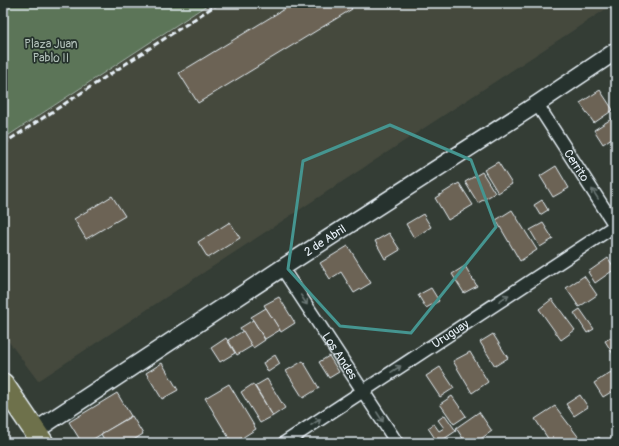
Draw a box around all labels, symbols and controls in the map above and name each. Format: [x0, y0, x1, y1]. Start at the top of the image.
park label: Plaza Juan Pablo II [24, 37, 78, 66]
street label: Cerrito [560, 147, 592, 185]
one-way arrow [591, 189, 599, 200]
street label: 2 de Abril [301, 222, 349, 260]
one-way arrow [300, 294, 308, 305]
one-way arrow [499, 294, 510, 302]
street label: Uruguay [429, 317, 472, 352]
street label: Los Andes [318, 330, 360, 383]
one-way arrow [390, 365, 401, 373]
one-way arrow [376, 411, 384, 422]
one-way arrow [310, 417, 322, 425]

